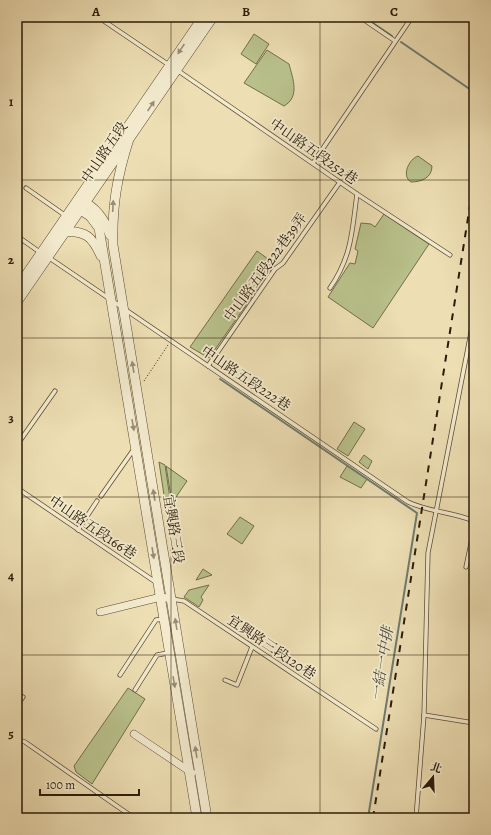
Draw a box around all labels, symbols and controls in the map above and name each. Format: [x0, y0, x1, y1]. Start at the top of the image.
text: A [91, 3, 101, 20]
text: B [242, 3, 250, 20]
text: C [390, 3, 398, 20]
one-way arrow [177, 44, 185, 55]
text: 1 [9, 93, 14, 110]
one-way arrow [148, 101, 155, 112]
street label: 中山路五段252巷 [266, 114, 361, 189]
street label: 中山路五段 [77, 118, 132, 187]
one-way arrow [110, 200, 117, 212]
street label: 中山路五段222巷39弄 [219, 209, 311, 326]
text: 2 [8, 251, 15, 268]
street label: 中山路五段222巷 [197, 341, 294, 415]
one-way arrow [130, 361, 136, 373]
text: 3 [8, 409, 14, 426]
one-way arrow [130, 419, 136, 431]
one-way arrow [151, 489, 157, 501]
street label: 中山路五段166巷 [45, 491, 140, 564]
street label: 宜興路三段 [159, 493, 188, 565]
one-way arrow [150, 547, 156, 559]
text: 4 [8, 567, 14, 584]
street label: 宜興路三段120巷 [224, 611, 320, 684]
one-way arrow [172, 617, 178, 630]
water label: 一結一中排 [366, 623, 398, 703]
one-way arrow [171, 676, 177, 688]
text: 5 [8, 725, 14, 742]
one-way arrow [193, 746, 199, 758]
north arrow [413, 757, 453, 797]
text: 北 [428, 759, 444, 777]
scale bar [40, 771, 139, 797]
text: 100 m [46, 777, 75, 793]

